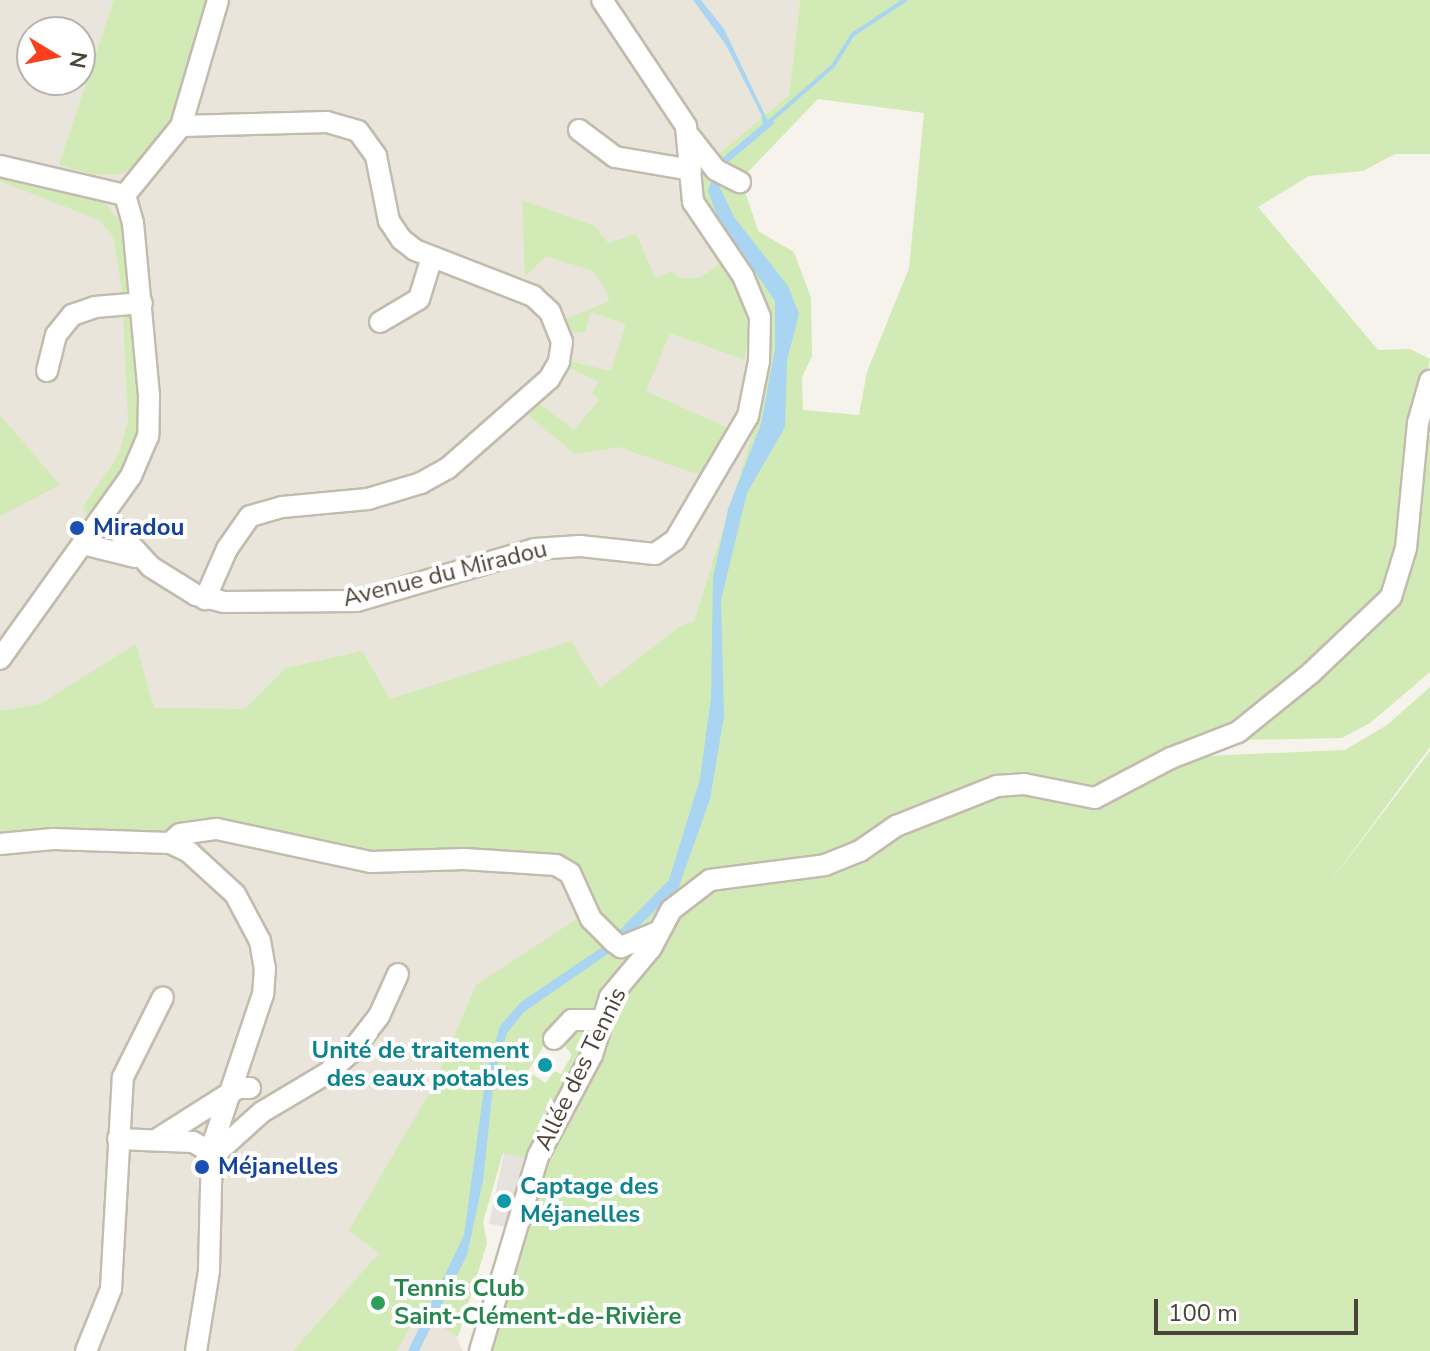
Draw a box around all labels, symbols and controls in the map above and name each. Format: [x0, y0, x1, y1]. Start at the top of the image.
north arrow [16, 16, 96, 96]
text: N [61, 49, 94, 71]
place label: Miradou [93, 514, 184, 542]
marker: Miradou [68, 519, 86, 537]
street label: Avenue du Miradou [340, 535, 550, 613]
street label: Allée des Tennis [529, 983, 633, 1155]
place label: Unité de traitement des eaux potables [311, 1037, 529, 1093]
marker: Unité de traitement des eaux potables [536, 1056, 554, 1074]
place label: Méjanelles [218, 1153, 338, 1181]
marker: Méjanelles [193, 1158, 211, 1176]
place label: Captage des Méjanelles [520, 1173, 659, 1229]
marker: Captage des Méjanelles [495, 1192, 513, 1210]
place label: Tennis Club Saint-Clément-de-Rivière [394, 1275, 681, 1331]
scale bar [1158, 1283, 1362, 1333]
marker: Tennis Club Saint-Clément-de-Rivière [369, 1294, 387, 1312]
text: 100 m [1168, 1297, 1238, 1329]

